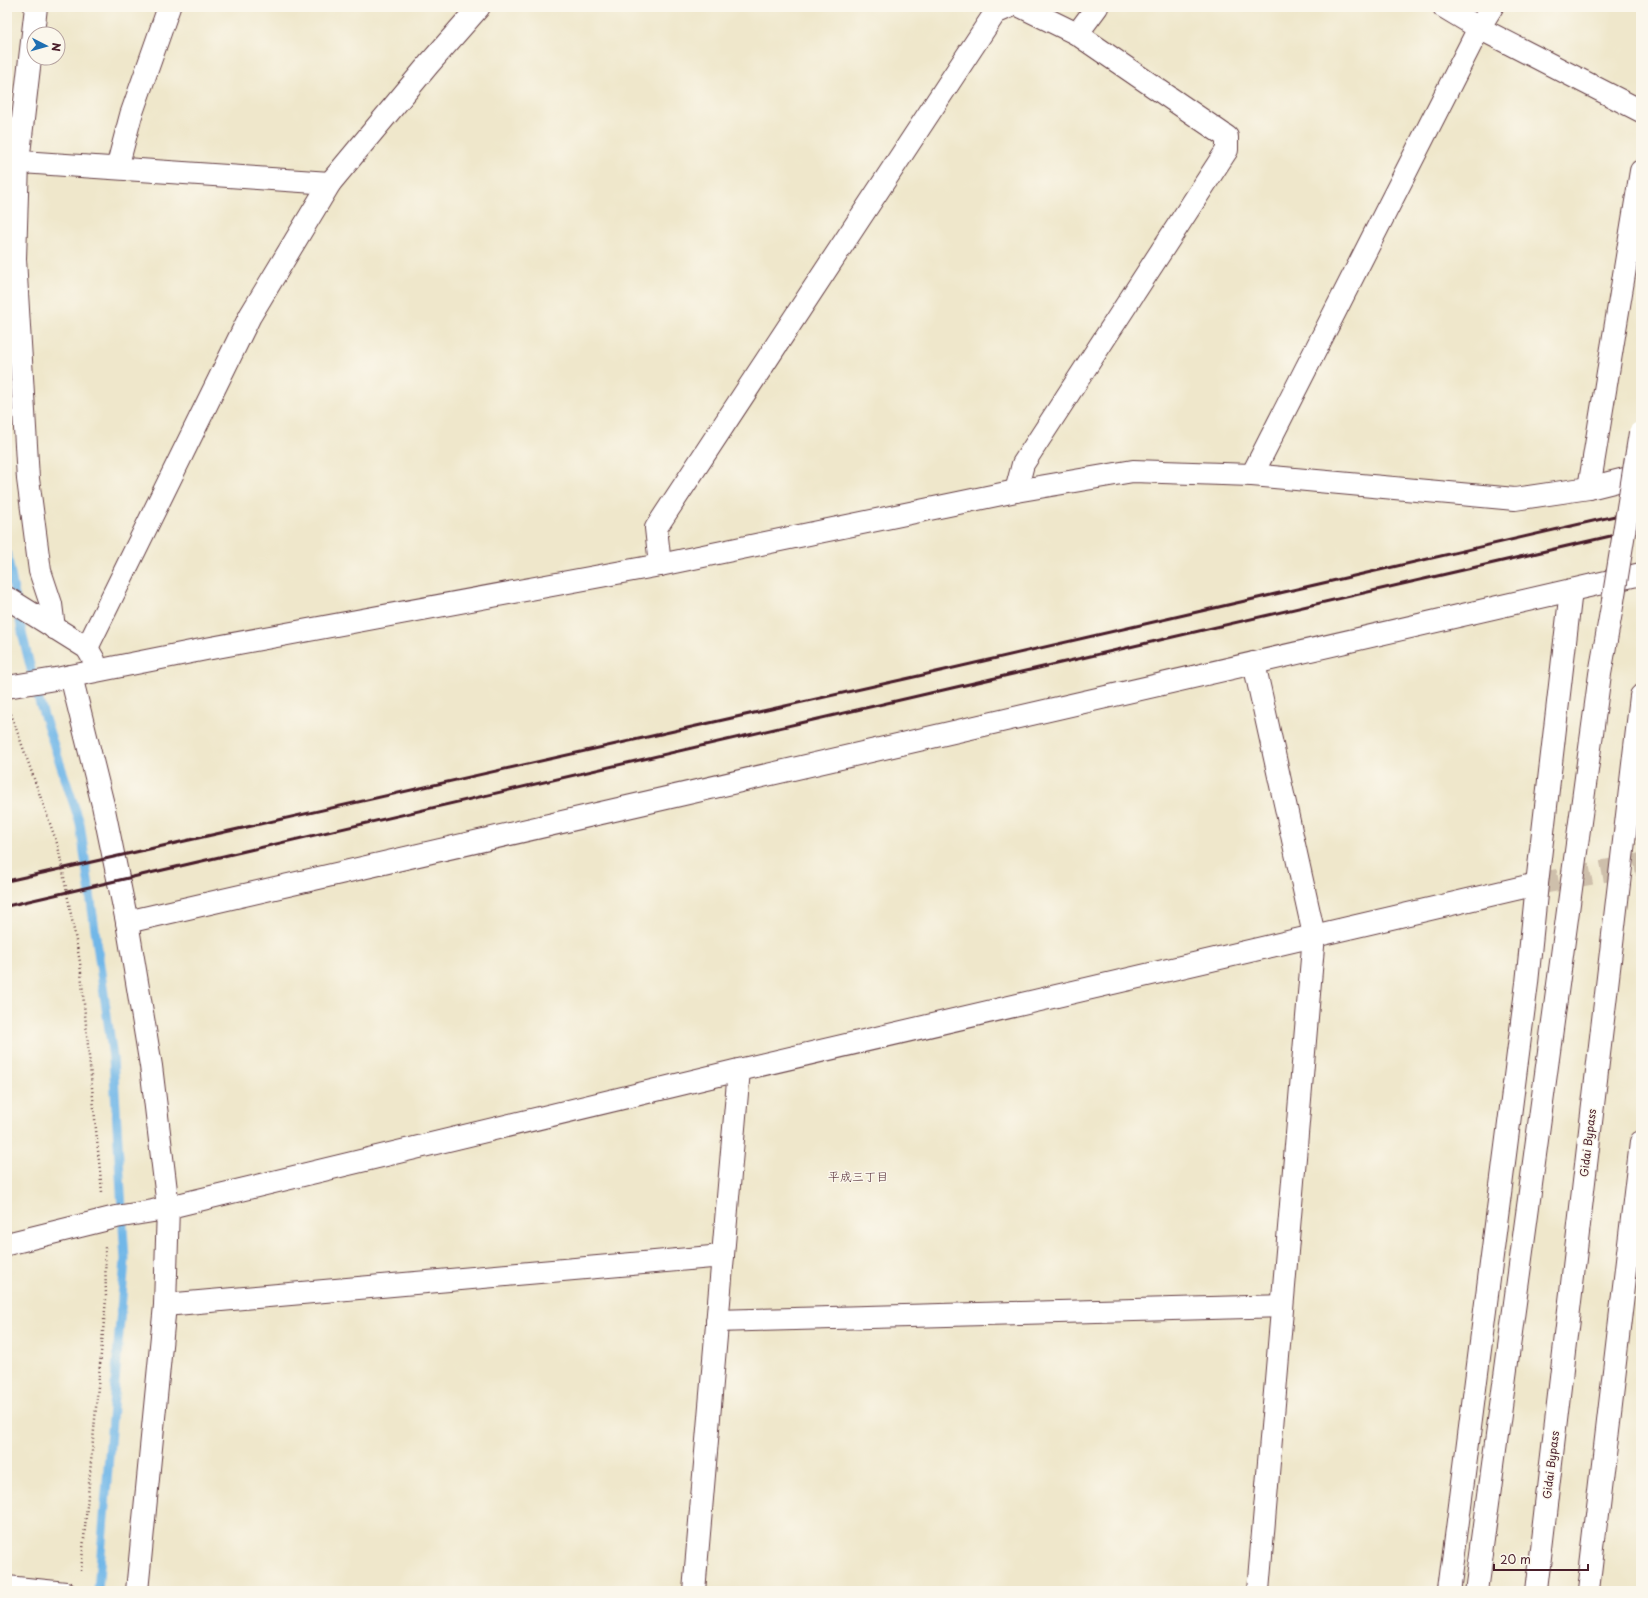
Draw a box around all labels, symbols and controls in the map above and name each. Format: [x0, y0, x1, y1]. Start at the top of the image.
north arrow [26, 26, 66, 66]
text: N [48, 42, 65, 53]
street label: Gidai Bypass [1575, 1108, 1600, 1178]
district label: 平成三丁目 [828, 1167, 888, 1185]
street label: Gidai Bypass [1538, 1430, 1563, 1500]
scale bar [1494, 1546, 1588, 1572]
text: 20 m [1500, 1550, 1531, 1568]

